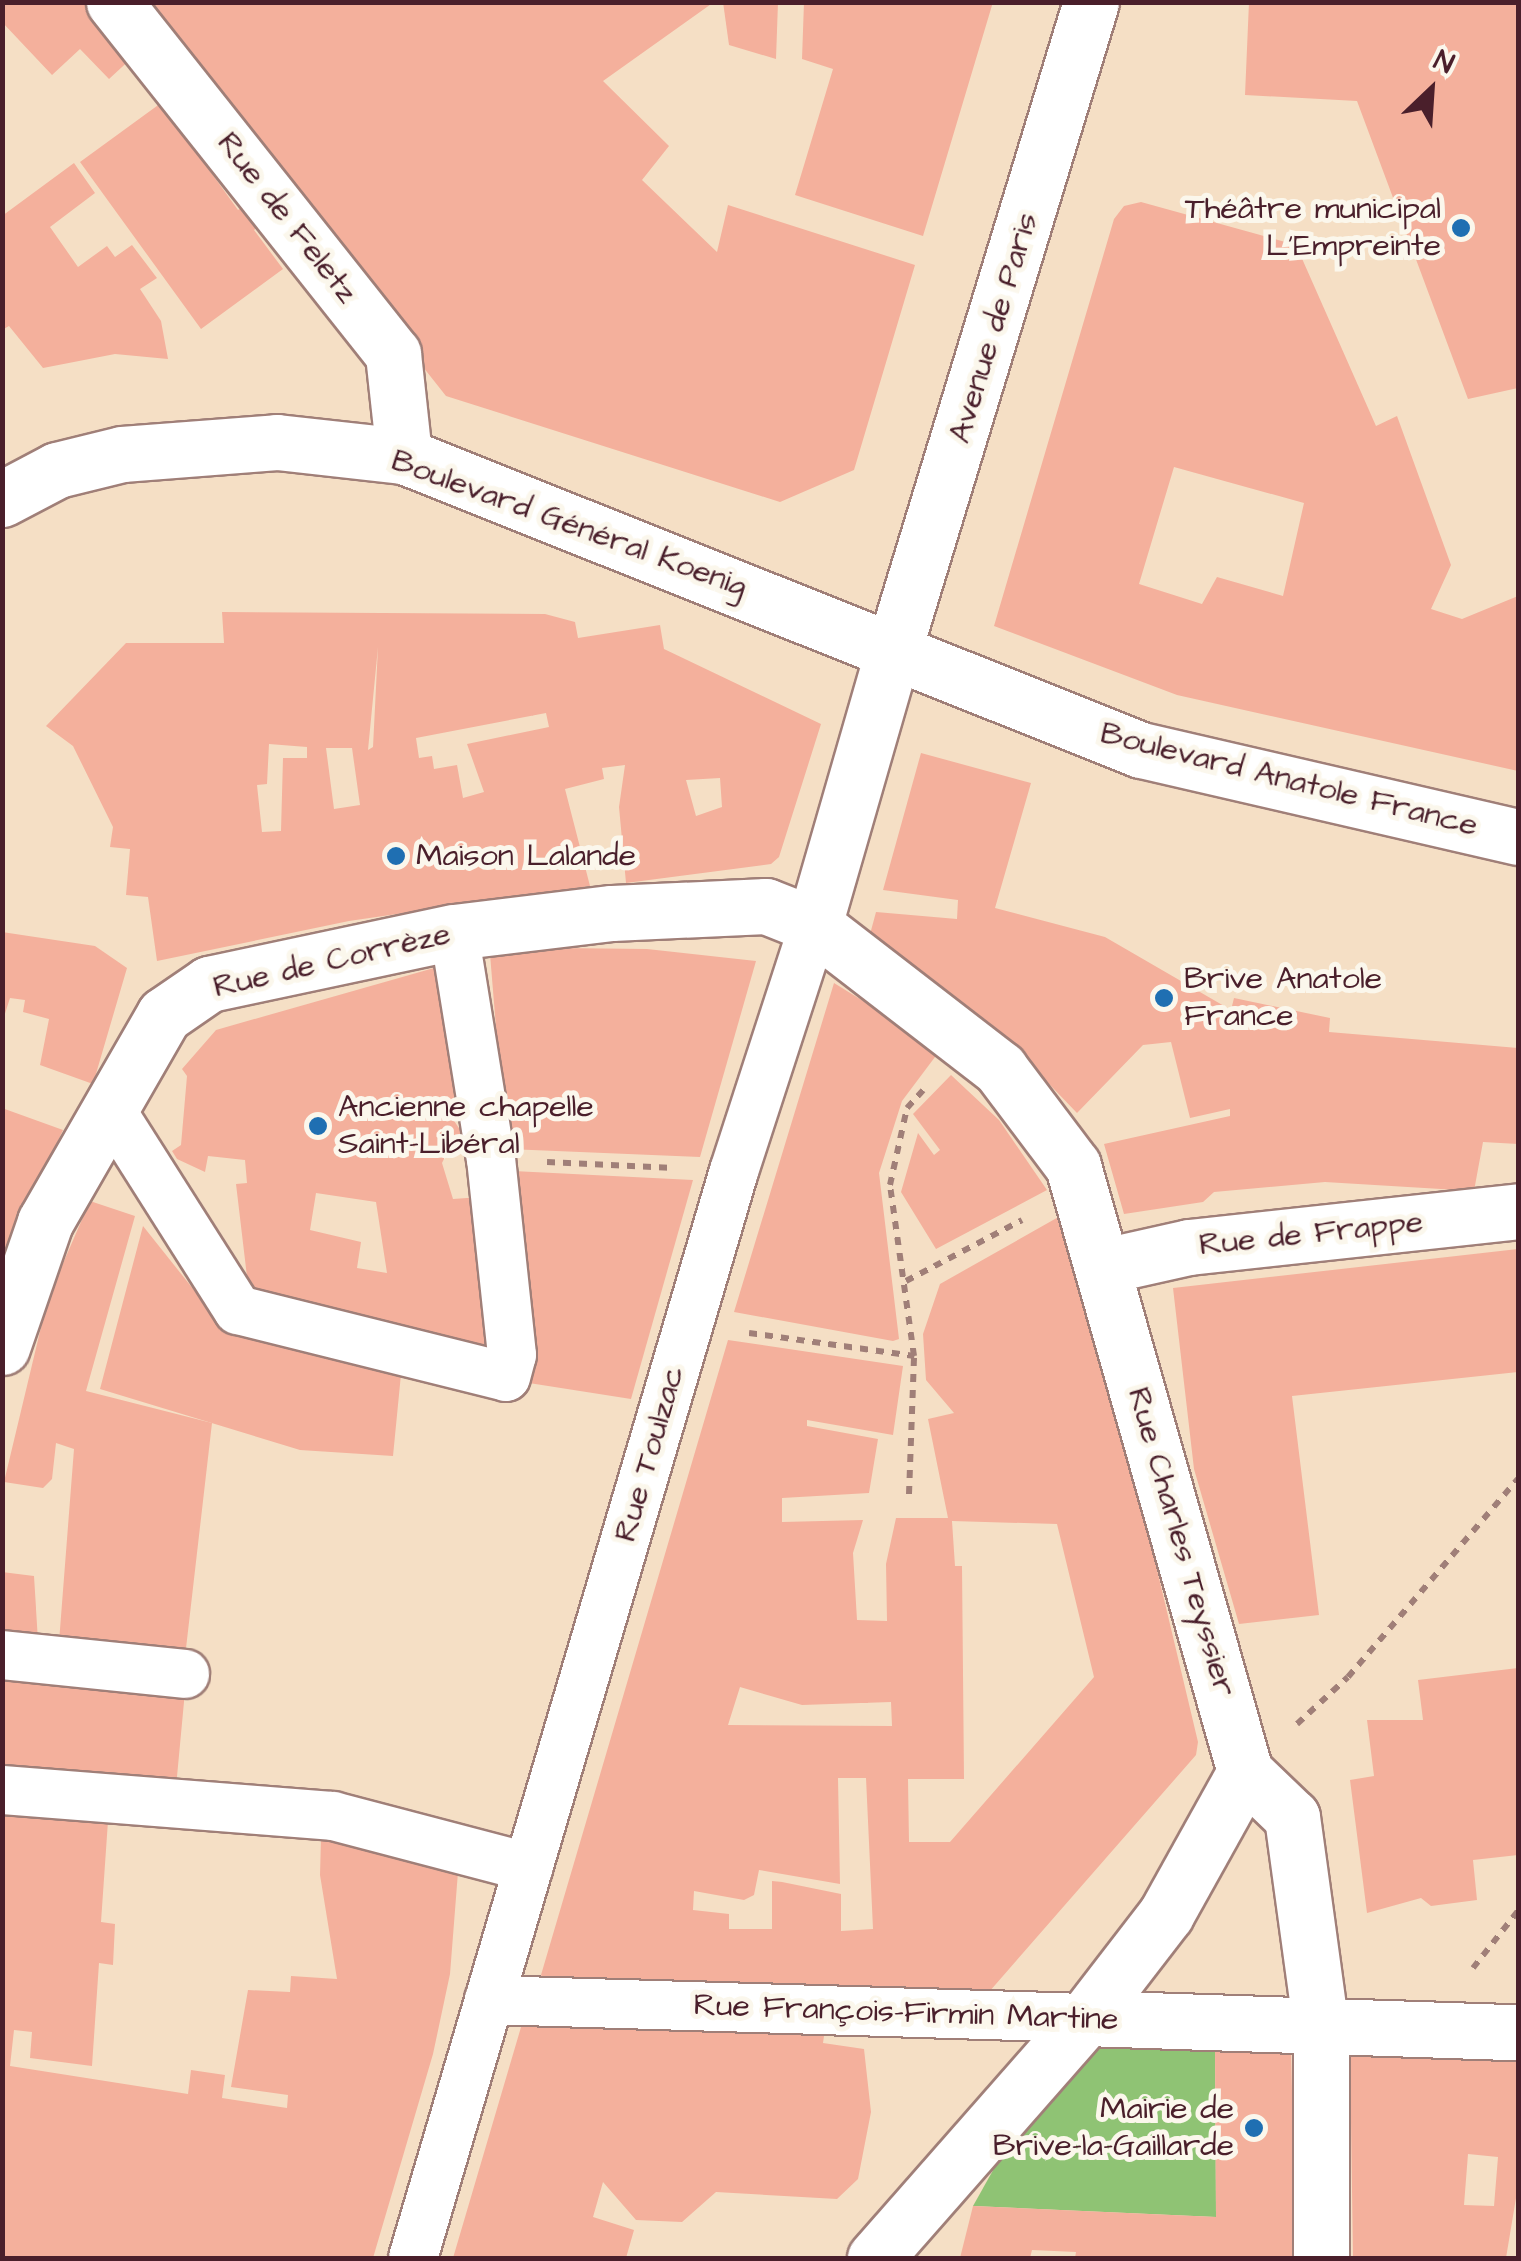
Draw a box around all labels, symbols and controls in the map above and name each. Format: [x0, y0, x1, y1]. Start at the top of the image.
north arrow [1381, 40, 1481, 140]
text: N [1428, 41, 1460, 84]
street label: Rue de Feletz [208, 125, 366, 311]
place label: Théâtre municipal L'Empreinte [1185, 191, 1441, 266]
street label: Avenue de Paris [941, 208, 1047, 448]
marker: Théâtre municipal L'Empreinte [1450, 217, 1472, 239]
street label: Boulevard Général Koenig [386, 442, 752, 606]
street label: Boulevard Anatole France [1096, 714, 1482, 846]
place label: Maison Lalande [416, 837, 636, 875]
marker: Maison Lalande [385, 845, 407, 867]
street label: Rue de Corrèze [210, 915, 454, 1007]
place label: Brive Anatole France [1184, 961, 1382, 1036]
marker: Brive Anatole France [1153, 987, 1175, 1009]
place label: Ancienne chapelle Saint-Libéral [338, 1089, 594, 1164]
marker: Ancienne chapelle Saint-Libéral [307, 1115, 329, 1137]
street label: Rue de Frappe [1197, 1203, 1425, 1265]
street label: Rue Toulzac [607, 1362, 693, 1546]
street label: Rue Charles Teyssier [1118, 1383, 1244, 1701]
street label: Rue François-Firmin Martine [693, 1986, 1119, 2040]
place label: Mairie de Brive-la-Gaillarde [993, 2091, 1234, 2166]
marker: Mairie de Brive-la-Gaillarde [1243, 2117, 1265, 2139]

